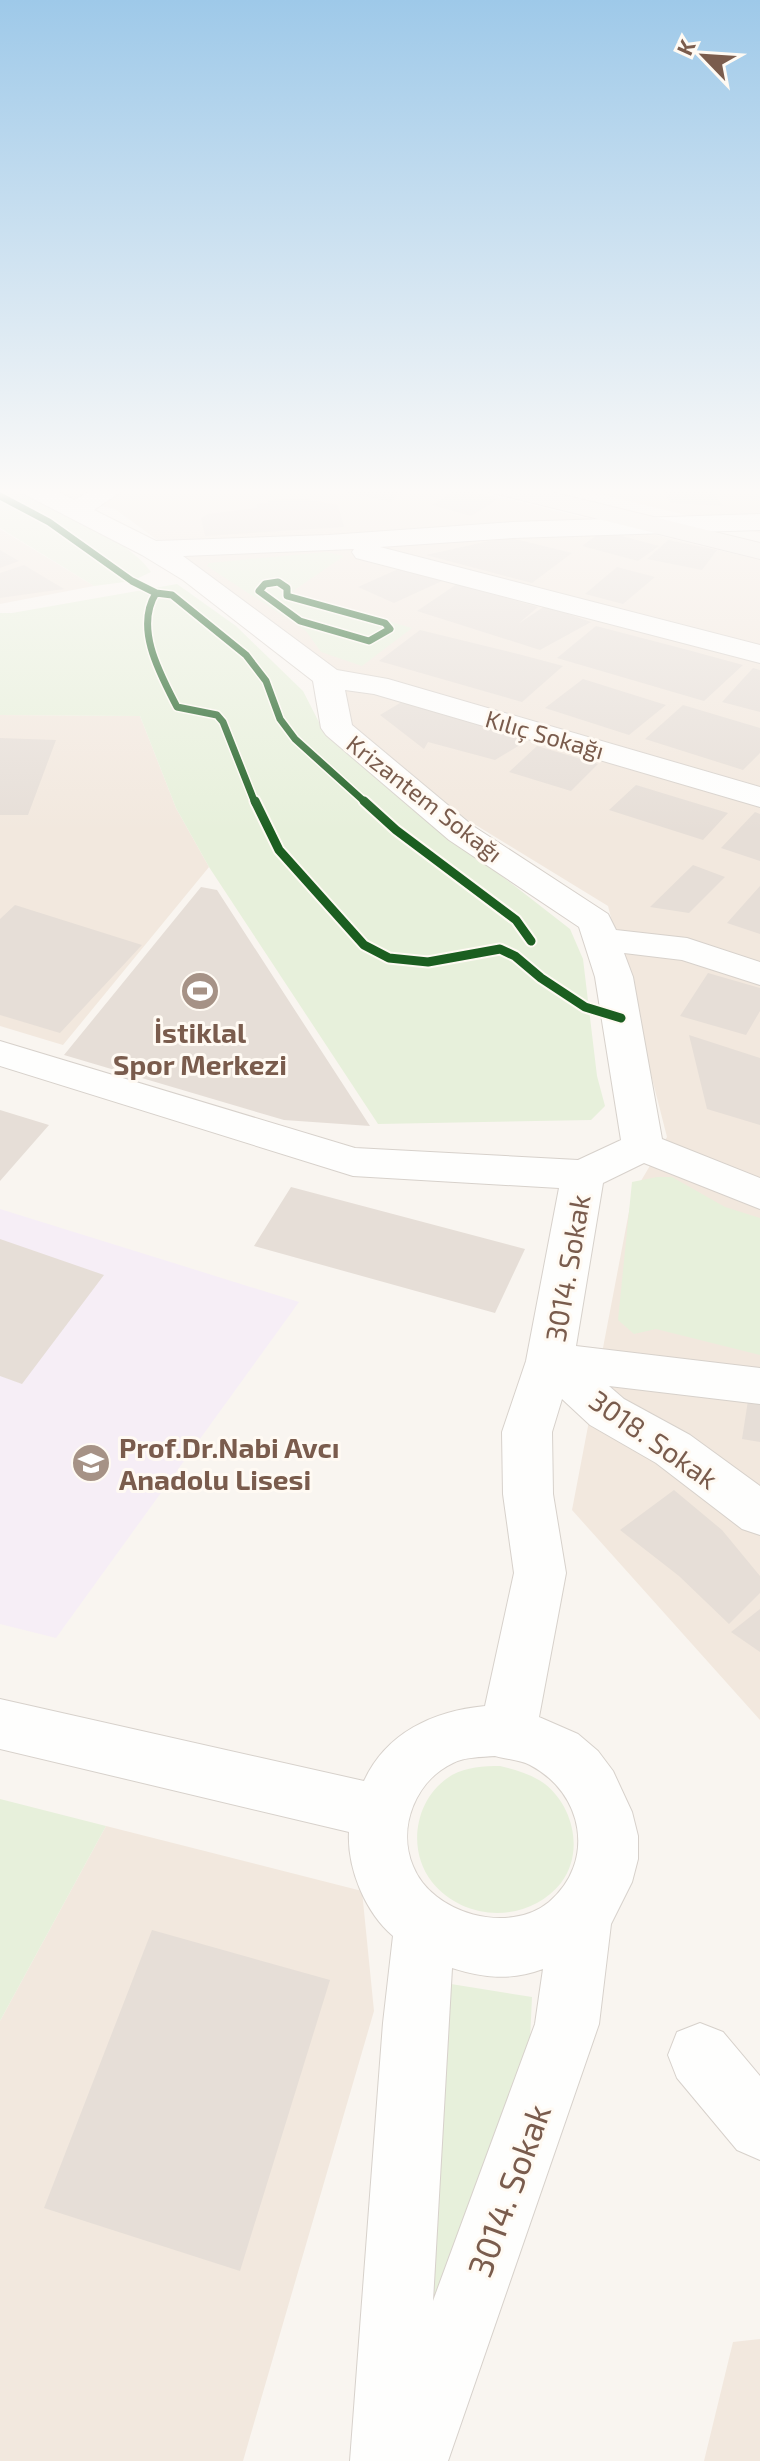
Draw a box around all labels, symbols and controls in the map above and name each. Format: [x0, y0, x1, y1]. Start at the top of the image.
north arrow [664, 16, 744, 96]
text: K [670, 35, 700, 59]
street label: Kılıç Sokağı [482, 703, 608, 766]
street label: Krizantem Sokağı [341, 728, 509, 868]
sports icon: İstiklal Spor Merkezi [179, 970, 221, 1012]
place label: İstiklal Spor Merkezi [113, 1015, 287, 1081]
street label: 3014. Sokak [537, 1192, 597, 1344]
street label: 3018. Sokak [583, 1382, 725, 1496]
place label: Prof.Dr.Nabi Avcı Anadolu Lisesi [119, 1430, 339, 1496]
school or university icon: Prof.Dr.Nabi Avcı Anadolu Lisesi [70, 1442, 112, 1484]
street label: 3014. Sokak [458, 2098, 558, 2282]

